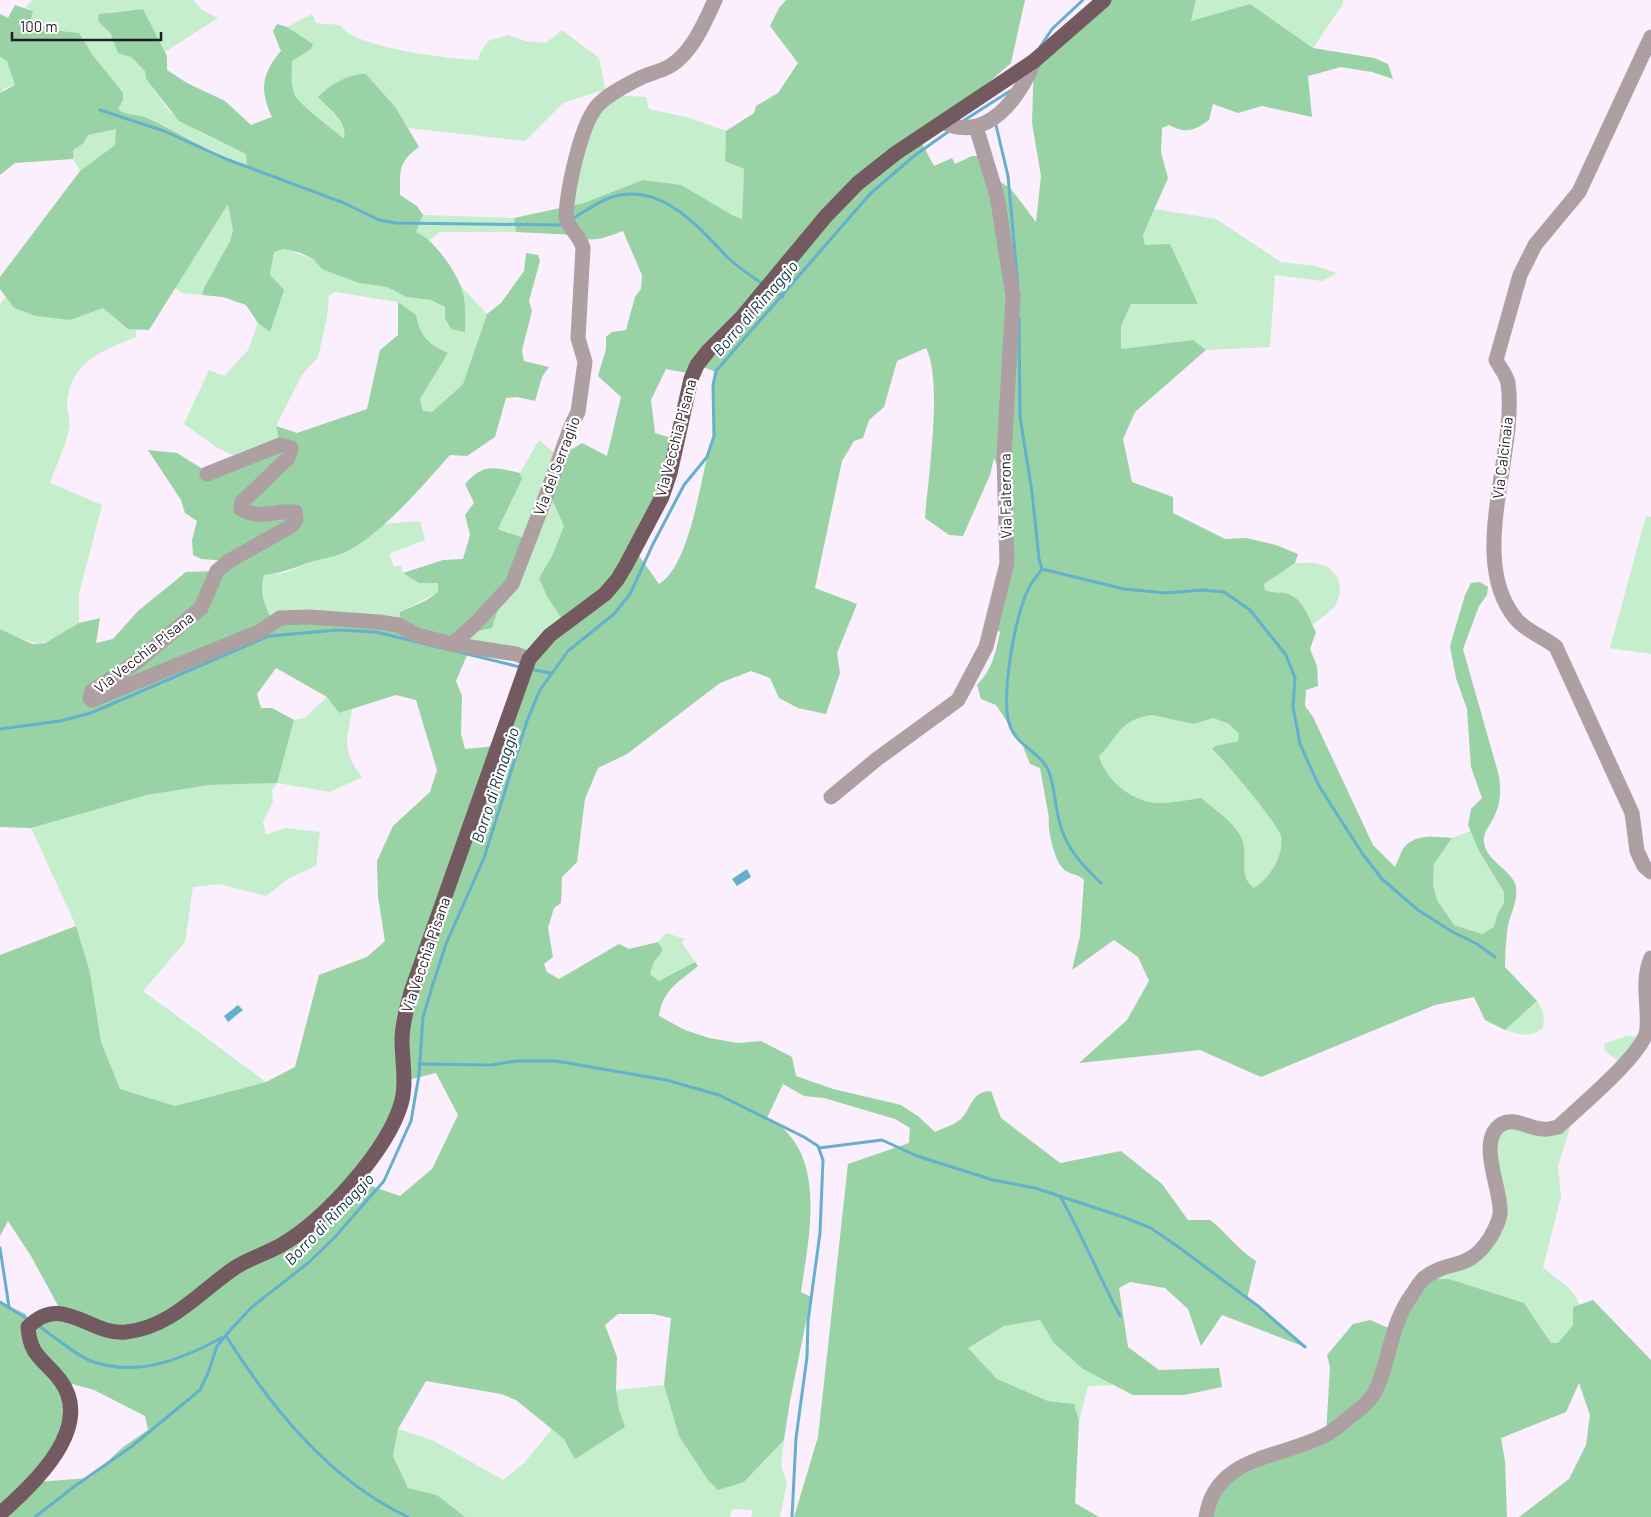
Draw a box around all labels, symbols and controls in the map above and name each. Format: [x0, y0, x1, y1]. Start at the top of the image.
scale bar [12, 10, 161, 42]
text: 100 m [20, 17, 58, 35]
water label: Borro di Rimaggio [708, 256, 801, 359]
street label: Via Vecchia Pisana [651, 377, 699, 498]
street label: Via del Serraglio [529, 414, 583, 518]
street label: Via Calcinaia [1488, 416, 1516, 500]
street label: Via Falterona [995, 453, 1015, 539]
street label: Via Vecchia Pisana [90, 608, 197, 697]
water label: Borro di Rimaggio [467, 725, 522, 845]
street label: Via Vecchia Pisana [397, 895, 453, 1015]
water label: Borro di Rimaggio [280, 1169, 377, 1269]

